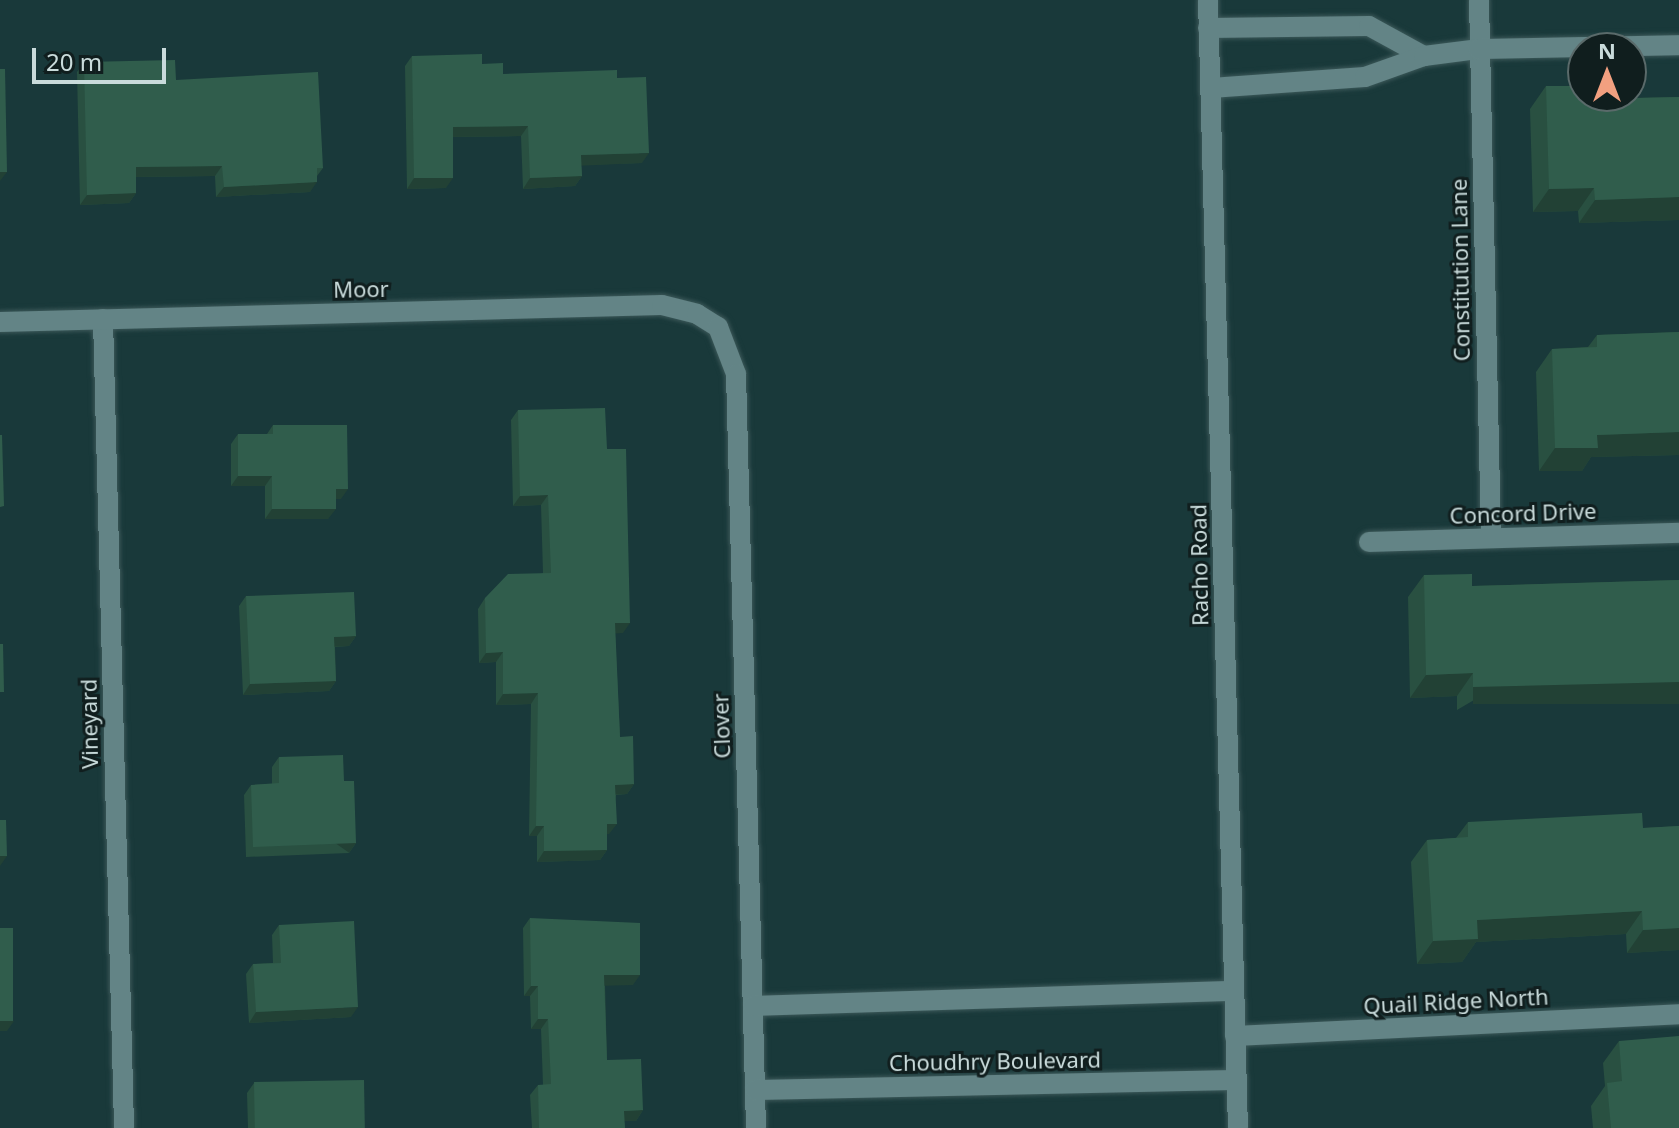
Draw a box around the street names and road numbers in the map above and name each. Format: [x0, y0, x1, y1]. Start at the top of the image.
street label: Constitution Lane [1445, 178, 1475, 362]
street label: Moor [333, 275, 389, 303]
street label: Concord Drive [1449, 497, 1597, 529]
street label: Racho Road [1185, 504, 1213, 626]
street label: Vineyard [75, 679, 103, 769]
street label: Clover [707, 693, 735, 759]
street label: Quail Ridge North [1363, 983, 1549, 1019]
street label: Choudhry Boulevard [889, 1046, 1101, 1076]

